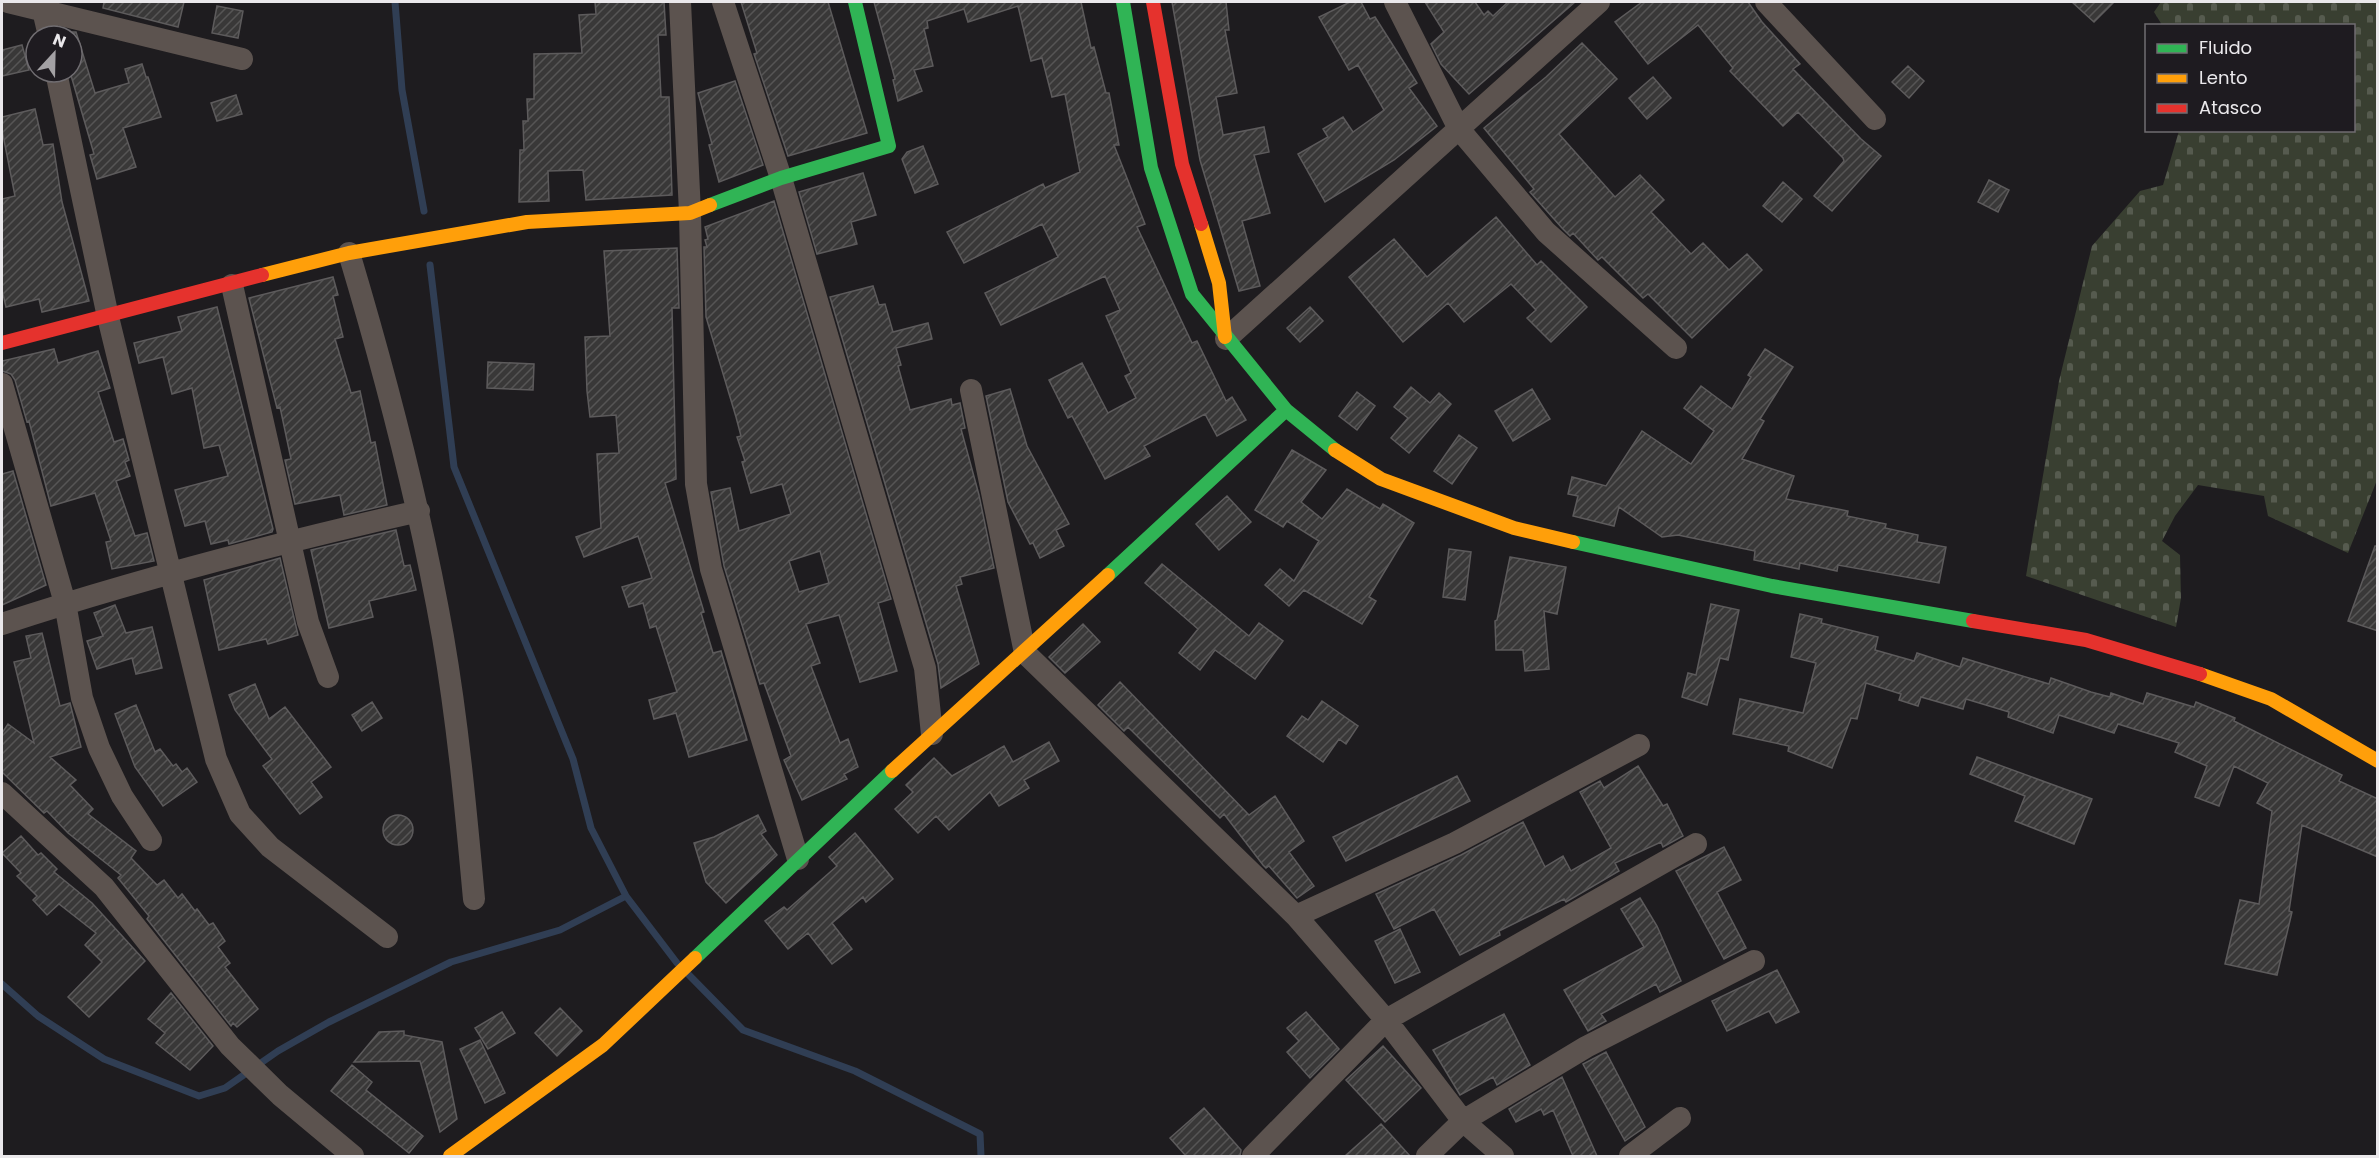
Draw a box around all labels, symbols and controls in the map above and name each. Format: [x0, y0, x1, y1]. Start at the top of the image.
north arrow [24, 24, 84, 84]
legend [2145, 24, 2355, 132]
text: N [50, 28, 69, 53]
text: Fluido [2199, 35, 2252, 60]
text: Lento [2199, 65, 2248, 90]
text: Atasco [2199, 95, 2262, 120]

